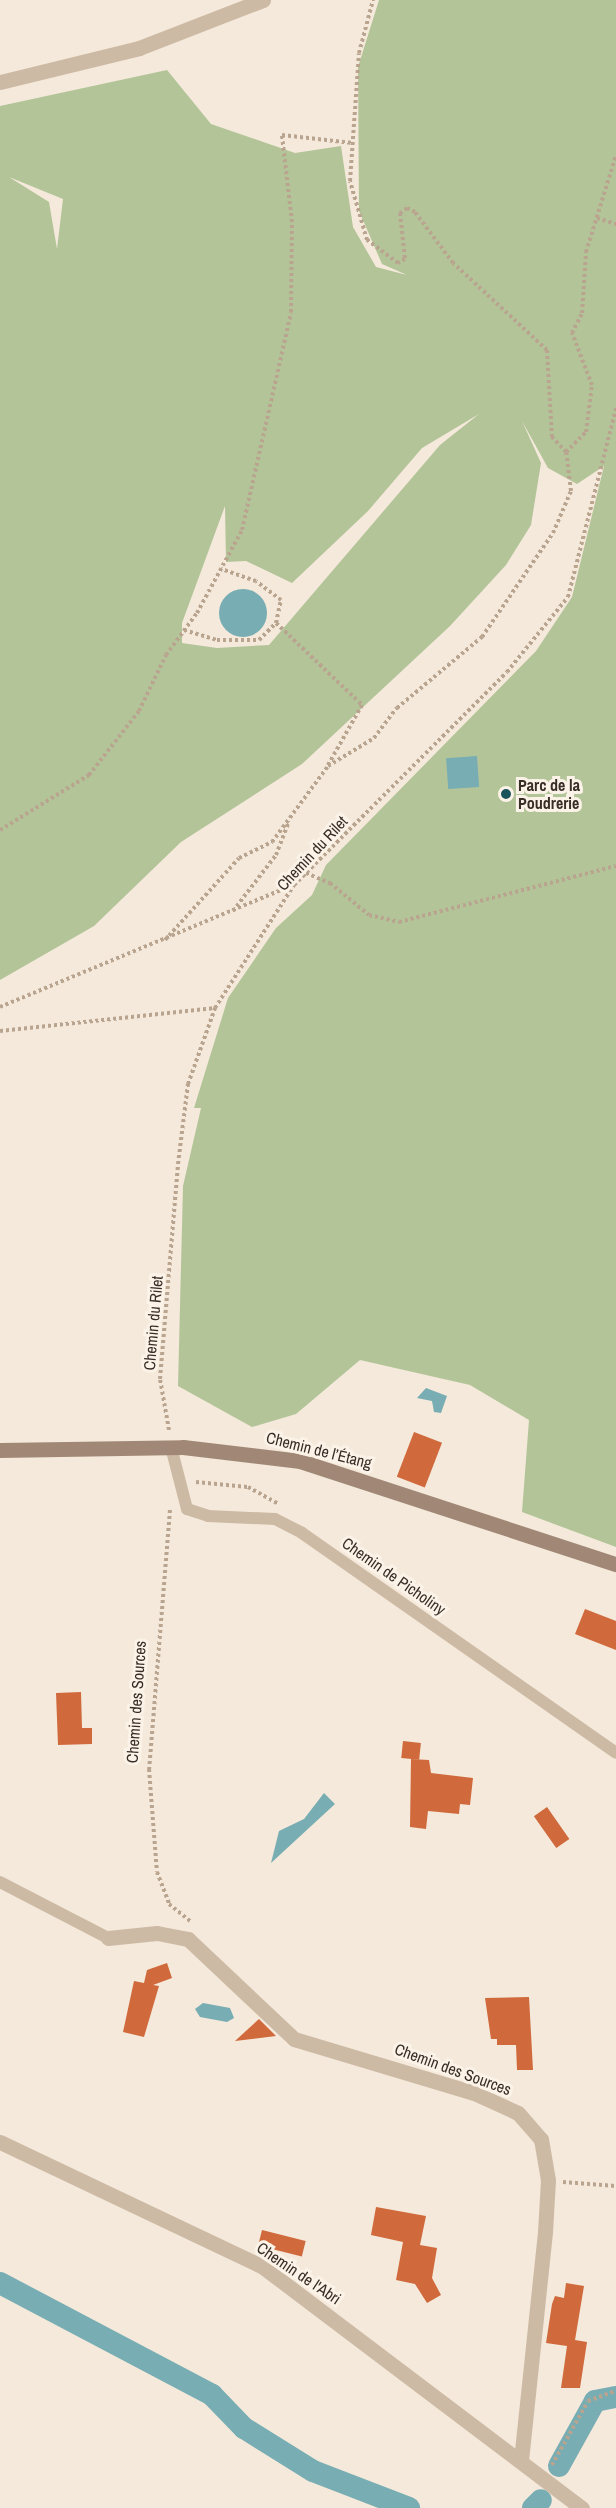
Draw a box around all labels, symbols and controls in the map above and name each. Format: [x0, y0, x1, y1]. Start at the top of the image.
place label: Parc de la Poudrerie [518, 775, 580, 813]
marker: Parc de la Poudrerie [499, 787, 513, 801]
street label: Chemin du Rilet [273, 812, 351, 894]
street label: Chemin du Rilet [139, 1275, 167, 1371]
street label: Chemin de l’Étang [264, 1428, 374, 1472]
street label: Chemin de Picholiny [339, 1533, 449, 1619]
street label: Chemin des Sources [122, 1640, 150, 1764]
street label: Chemin des Sources [392, 2039, 514, 2099]
street label: Chemin de l'Abri [253, 2238, 345, 2308]

